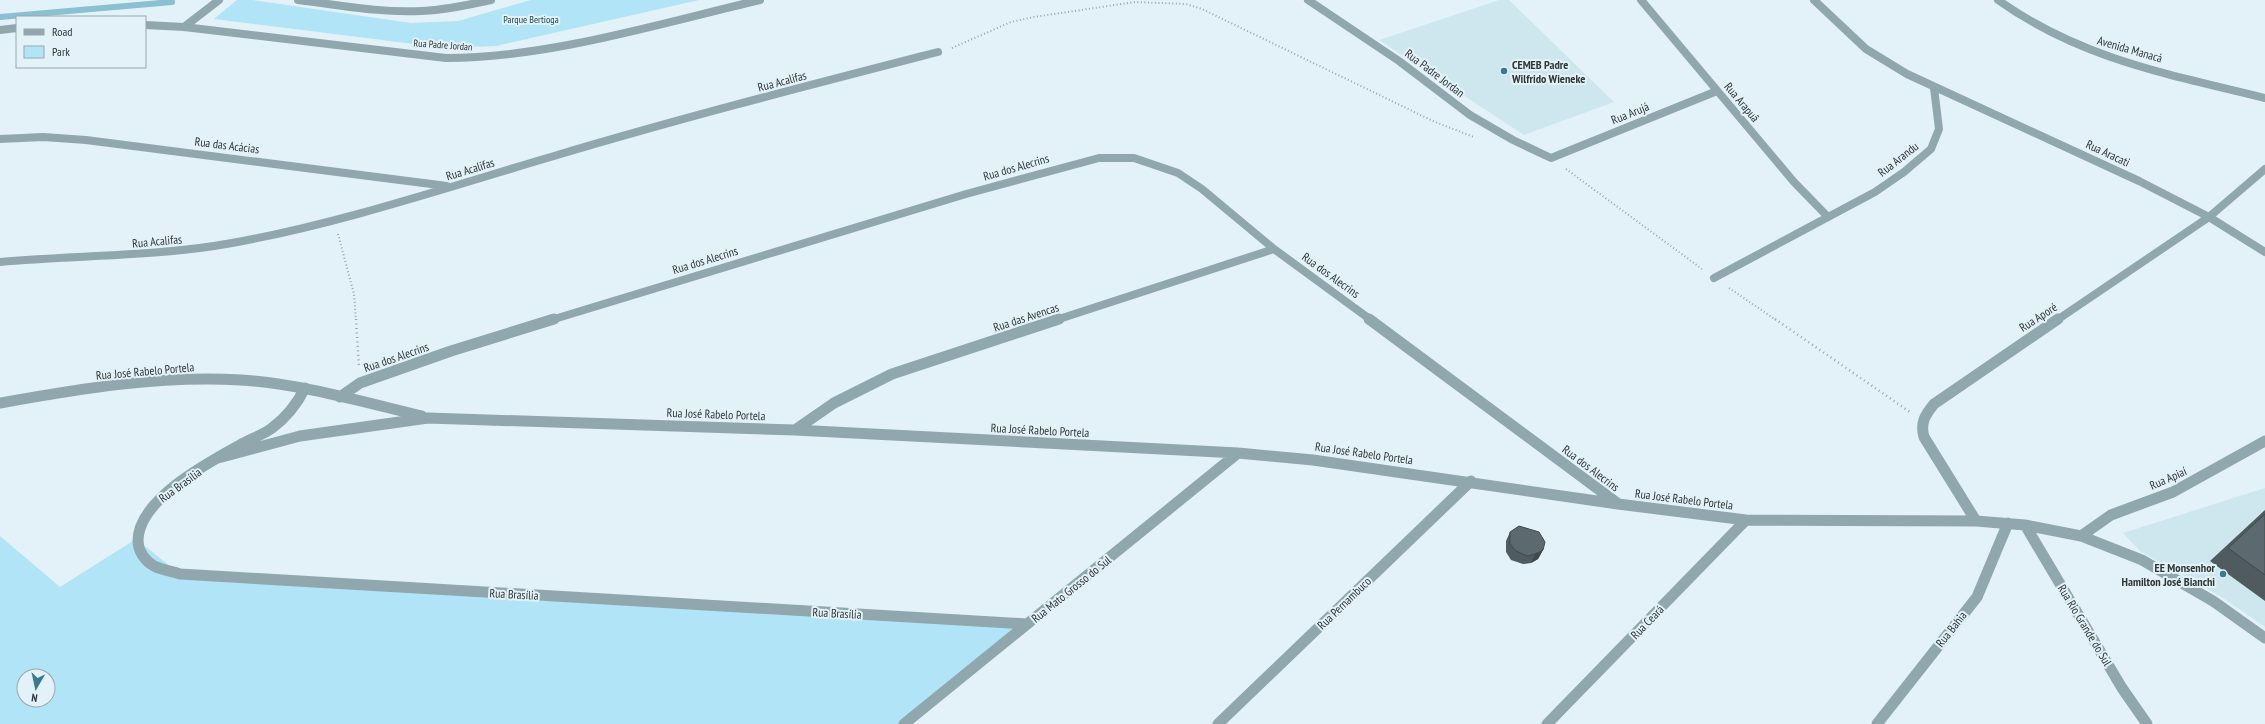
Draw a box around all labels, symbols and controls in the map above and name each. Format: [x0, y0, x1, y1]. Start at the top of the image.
park label: Parque Bertioga [503, 13, 559, 26]
legend [16, 16, 146, 68]
text: Road [52, 24, 72, 39]
street label: Avenida Manacá [2096, 33, 2164, 65]
street label: Rua Padre Jordan [413, 36, 473, 54]
text: Park [52, 44, 70, 59]
street label: Rua Padre Jordan [1402, 46, 1468, 100]
place label: CEMEB Padre Wilfrido Wieneke [1511, 57, 1585, 86]
marker: CEMEB Padre Wilfrido Wieneke [1499, 66, 1509, 76]
street label: Rua Acalifas [756, 67, 808, 95]
street label: Rua Arapuã [1721, 79, 1763, 125]
street label: Rua Arujá [1609, 99, 1651, 127]
street label: Rua das Acácias [194, 134, 260, 156]
street label: Rua Aracati [2084, 136, 2132, 170]
street label: Rua Arandu [1875, 138, 1921, 180]
street label: Rua dos Alecrins [981, 150, 1051, 184]
street label: Rua Acalifas [444, 155, 496, 183]
street label: Rua Acalifas [131, 231, 183, 251]
street label: Rua dos Alecrins [670, 243, 740, 277]
street label: Rua dos Alecrins [1299, 249, 1363, 301]
street label: Rua das Avencas [991, 299, 1061, 335]
street label: Rua Aporé [2016, 299, 2060, 335]
street label: Rua dos Alecrins [362, 339, 430, 375]
street label: Rua José Rabelo Portela [95, 359, 195, 383]
street label: Rua José Rabelo Portela [666, 405, 766, 423]
street label: Rua José Rabelo Portela [990, 420, 1090, 440]
street label: Rua José Rabelo Portela [1314, 439, 1414, 467]
street label: Rua dos Alecrins [1559, 442, 1623, 494]
street label: Rua Apiaí [2147, 463, 2189, 493]
street label: Rua Brasília [156, 464, 204, 505]
street label: Rua José Rabelo Portela [1634, 486, 1734, 512]
street label: Rua Mato Grosso do Sul [1028, 552, 1114, 626]
place label: EE Monsenhor Hamilton José Bianchi [2122, 560, 2215, 589]
marker: EE Monsenhor Hamilton José Bianchi [2218, 569, 2228, 579]
street label: Rua Pernambuco [1314, 574, 1374, 632]
street label: Rua Rio Grande do Sul [2055, 582, 2115, 669]
street label: Rua Brasília [489, 585, 539, 603]
street label: Rua Ceará [1627, 602, 1667, 642]
street label: Rua Brasília [812, 604, 862, 622]
street label: Rua Bahia [1932, 608, 1970, 650]
north arrow [16, 668, 56, 708]
text: N [30, 690, 38, 705]

